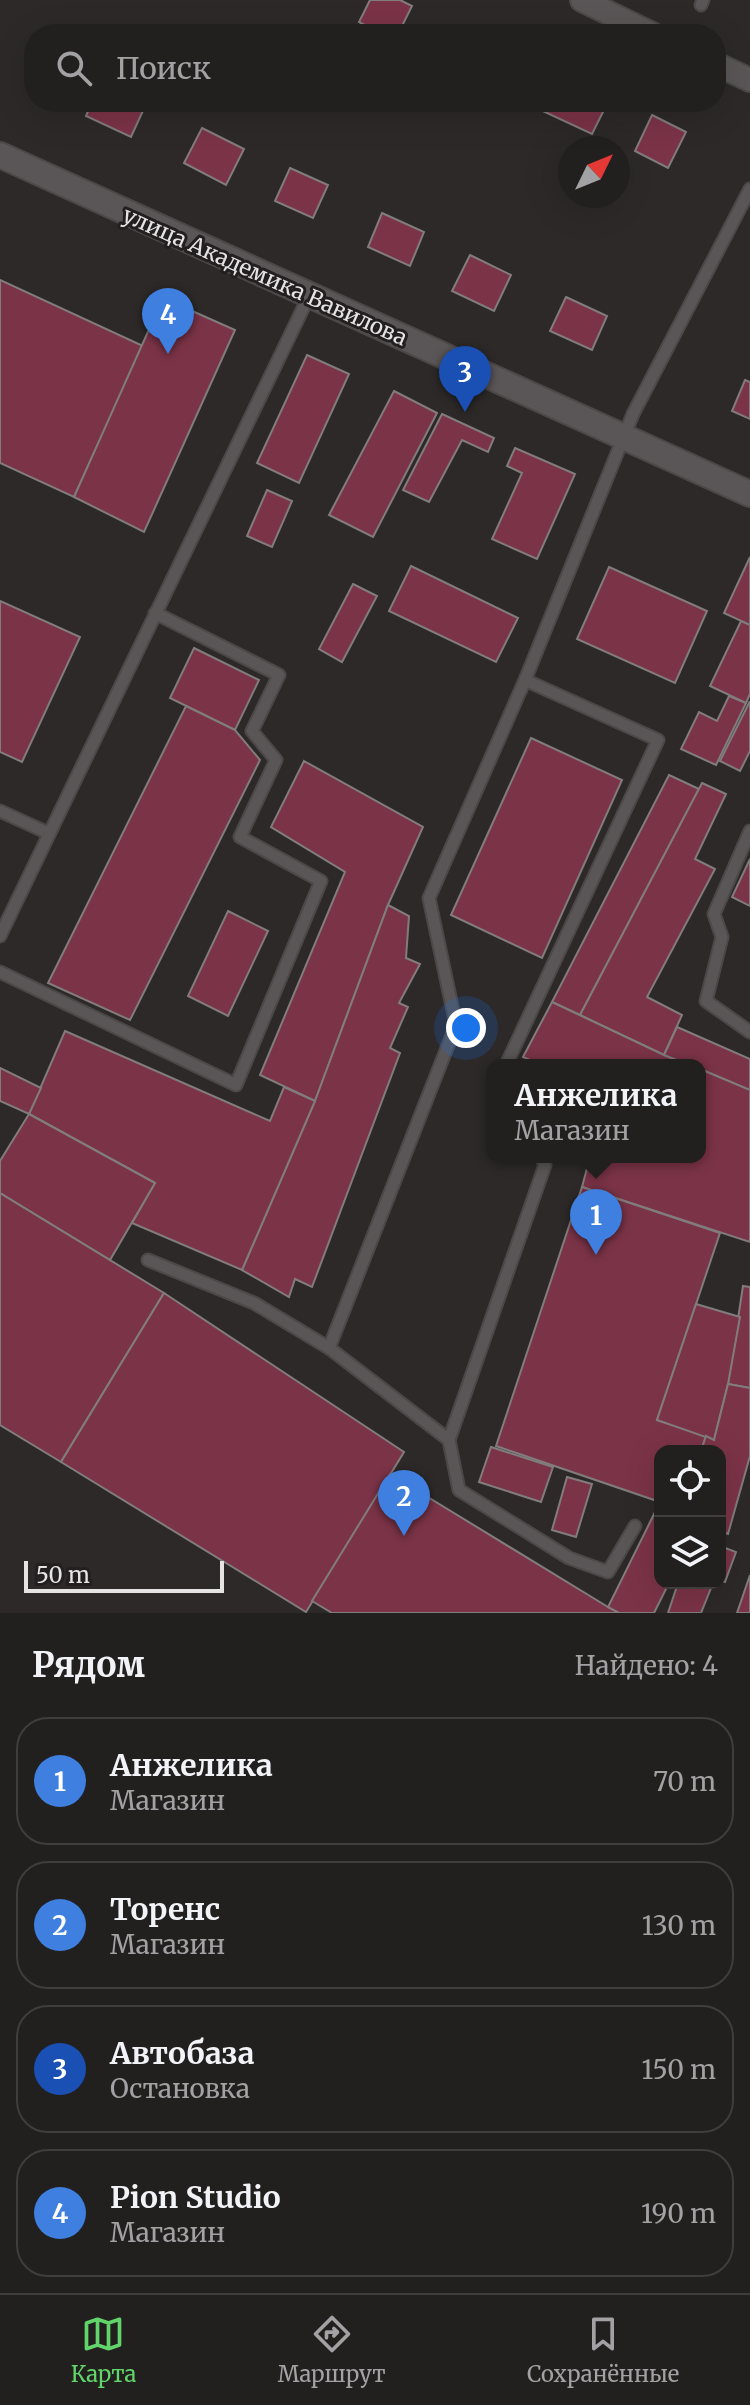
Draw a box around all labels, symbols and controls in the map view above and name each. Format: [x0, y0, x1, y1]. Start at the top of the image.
search box [24, 24, 726, 112]
icon: search [52, 46, 96, 90]
text: Поиск [116, 49, 211, 87]
north arrow [558, 136, 630, 208]
street label: улица Академика Вавилова [118, 200, 412, 352]
pin: 4 [142, 288, 194, 354]
pin: 3 [439, 346, 491, 412]
your location [446, 1008, 486, 1048]
popup [486, 1059, 706, 1163]
text: Анжелика [515, 1076, 677, 1114]
text: Магазин [515, 1114, 630, 1147]
pin: 1 [570, 1189, 622, 1255]
map controls [654, 1445, 726, 1589]
button: locate [654, 1445, 726, 1517]
pin: 2 [378, 1470, 430, 1536]
button: layers [654, 1517, 726, 1589]
scale bar [24, 1557, 224, 1593]
text: 50 m [36, 1561, 90, 1589]
text: Рядом [32, 1644, 145, 1686]
text: Найдено: 4 [575, 1649, 718, 1682]
text: Анжелика [110, 1746, 273, 1784]
text: 1 [54, 1765, 66, 1798]
text: 70 m [653, 1765, 716, 1798]
text: Магазин [110, 1784, 225, 1817]
text: Торенс [110, 1890, 220, 1928]
text: 2 [52, 1909, 68, 1942]
text: 130 m [642, 1909, 716, 1942]
text: Магазин [110, 1928, 225, 1961]
text: Автобаза [110, 2034, 254, 2072]
text: 3 [53, 2053, 67, 2086]
text: 150 m [642, 2053, 716, 2086]
text: Остановка [110, 2072, 250, 2105]
text: Pion Studio [110, 2178, 281, 2216]
text: 4 [52, 2197, 68, 2230]
text: 190 m [641, 2197, 716, 2230]
text: Магазин [110, 2216, 225, 2249]
tab: Карта [71, 2312, 136, 2388]
tab: Маршрут [278, 2312, 386, 2388]
tab: Сохранённые [527, 2312, 679, 2388]

